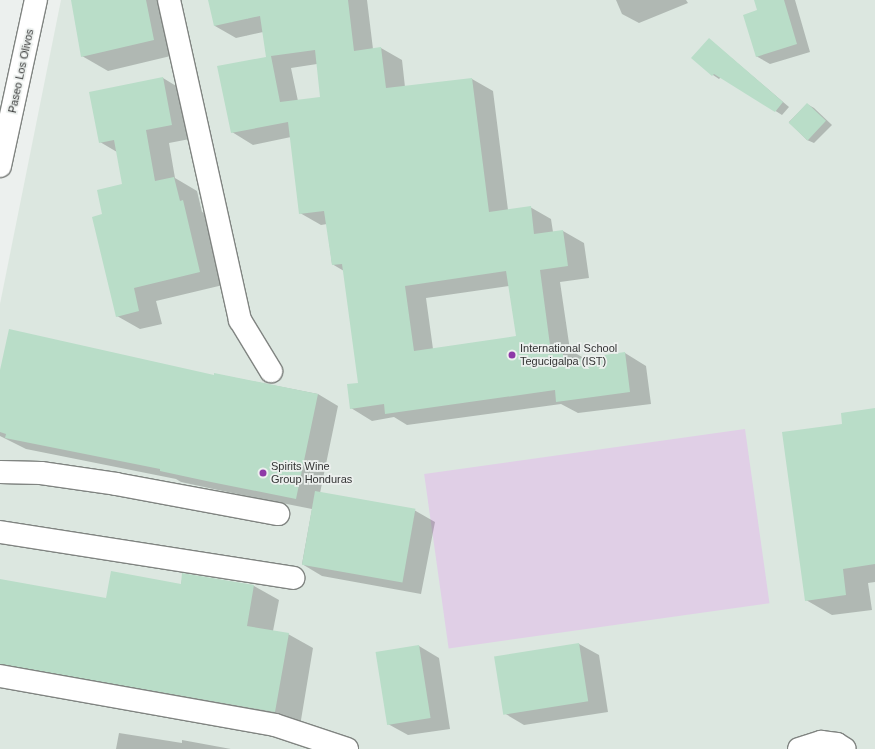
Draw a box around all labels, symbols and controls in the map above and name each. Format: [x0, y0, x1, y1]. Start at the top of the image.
street label: Paseo Los Olivos [6, 28, 36, 114]
place label: International School Tegucigalpa (IST) [520, 342, 617, 368]
marker: International School Tegucigalpa (IST) [507, 350, 517, 360]
place label: Spirits Wine Group Honduras [271, 460, 352, 486]
marker: Spirits Wine Group Honduras [258, 468, 268, 478]

